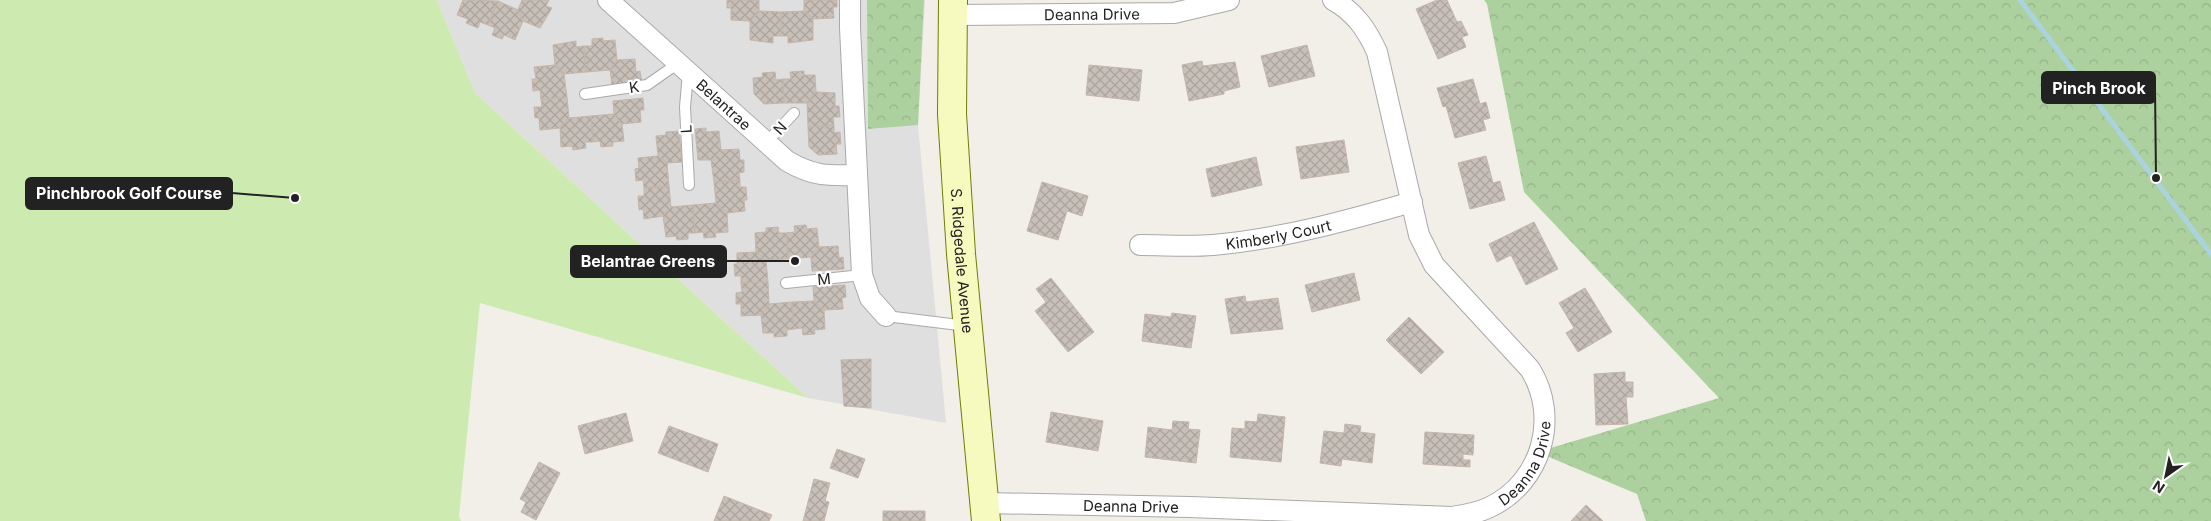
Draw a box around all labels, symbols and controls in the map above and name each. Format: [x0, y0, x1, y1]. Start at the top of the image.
street label: Deanna Drive [1044, 4, 1140, 24]
callout: Pinch Brook [2042, 72, 2155, 103]
street label: Belantrae [693, 75, 755, 134]
street label: K [628, 77, 640, 97]
text: Pinch Brook [2052, 78, 2146, 98]
street label: N [769, 117, 791, 139]
street label: L [676, 124, 696, 134]
callout: Pinchbrook Golf Course [26, 178, 232, 209]
text: Pinchbrook Golf Course [36, 183, 222, 203]
street label: S. Ridgedale Avenue [947, 187, 978, 334]
street label: Kimberly Court [1224, 215, 1333, 253]
callout: Belantrae Greens [571, 246, 726, 277]
text: Belantrae Greens [581, 251, 715, 271]
street label: M [816, 269, 832, 289]
street label: Deanna Drive [1495, 420, 1554, 509]
north arrow [2141, 451, 2191, 501]
text: N [2150, 477, 2168, 497]
street label: Deanna Drive [1083, 495, 1179, 516]

